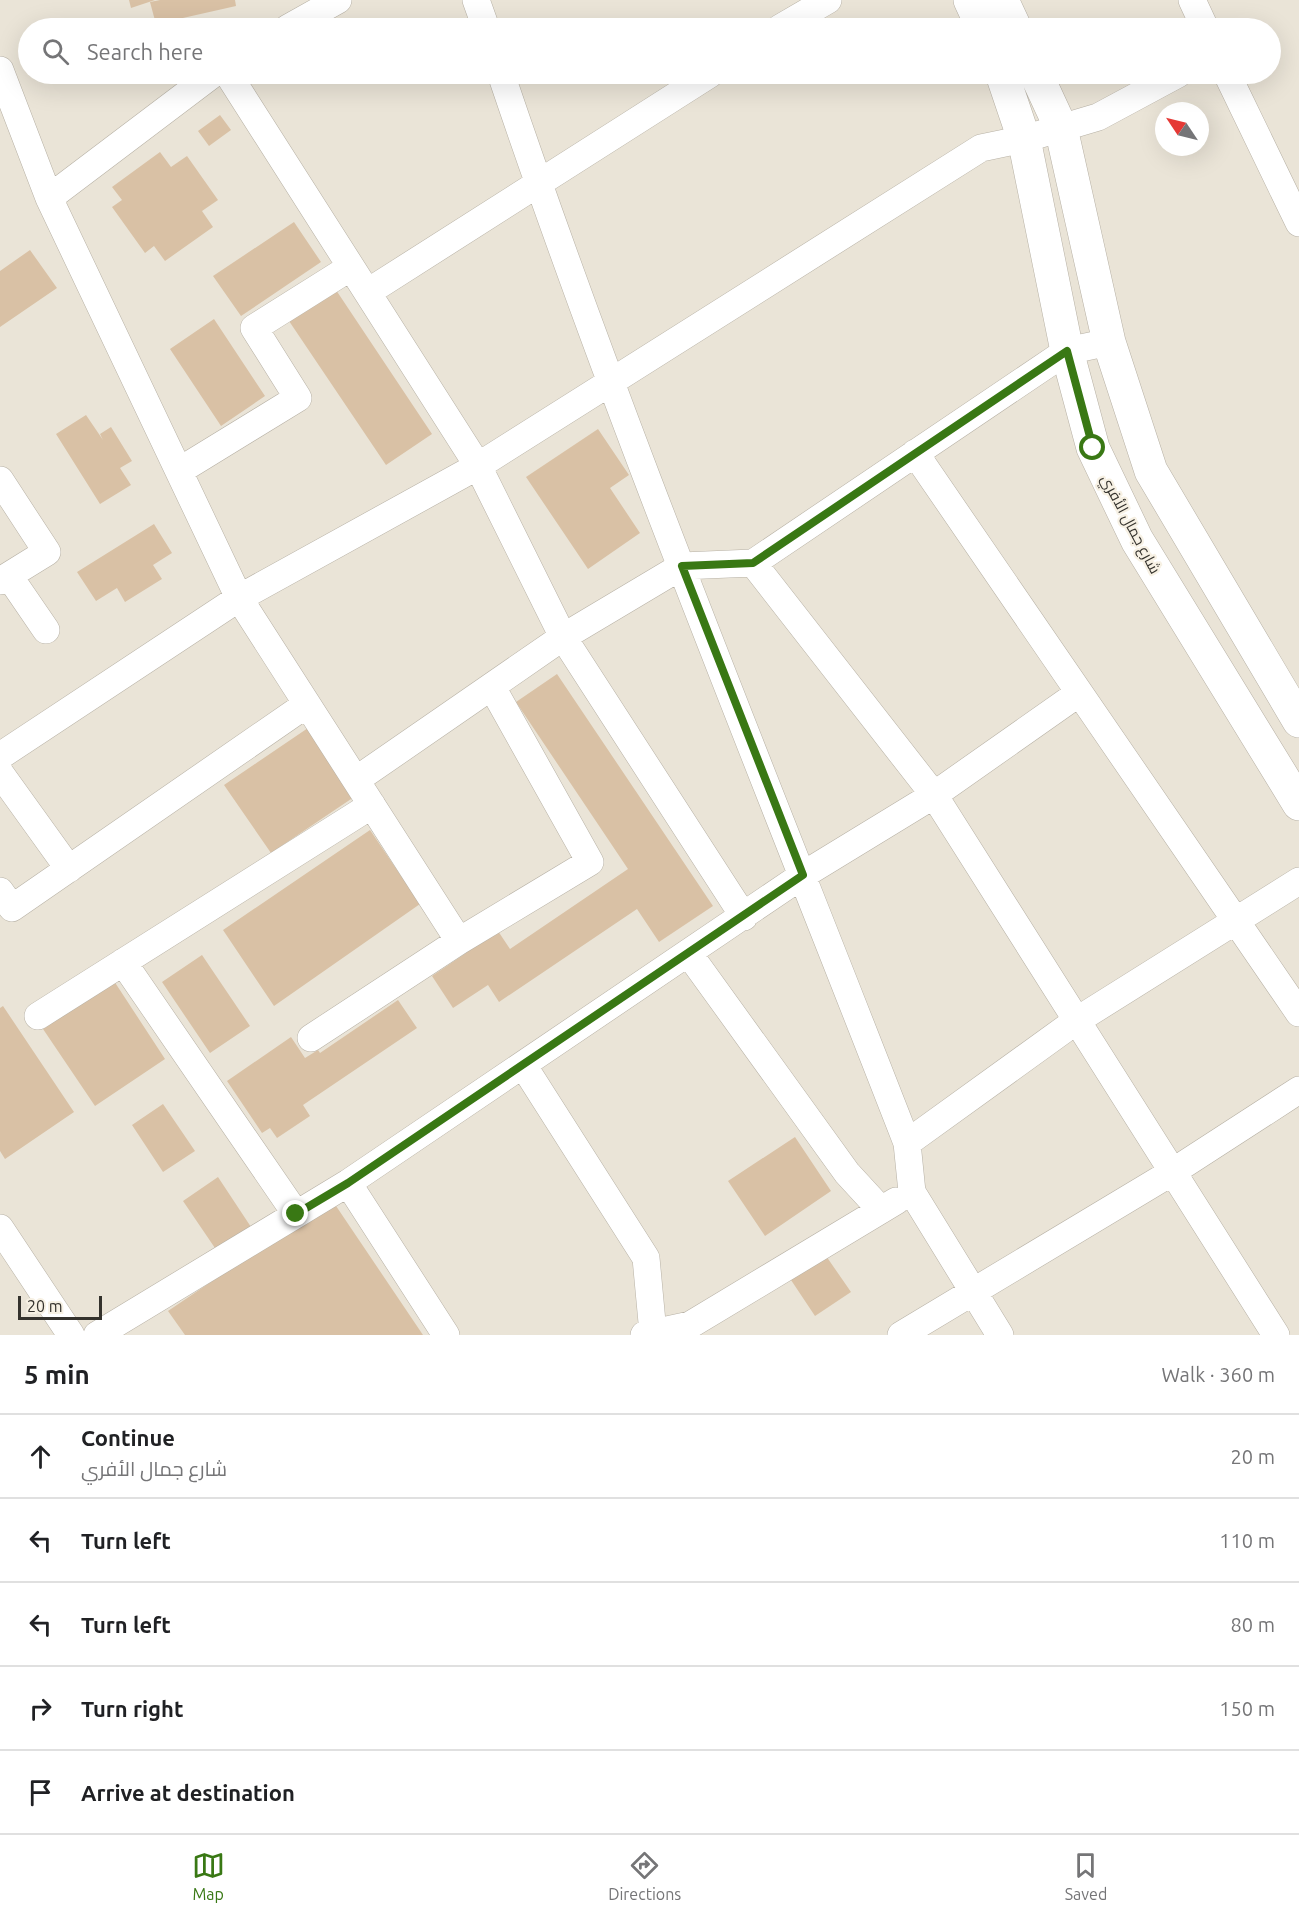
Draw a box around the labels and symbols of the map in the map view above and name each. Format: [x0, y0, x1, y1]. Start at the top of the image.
north arrow [1155, 102, 1209, 156]
route start [1079, 434, 1105, 460]
street label: شارع جمال الأفري [1094, 472, 1164, 578]
route end [282, 1200, 308, 1226]
scale bar [18, 1293, 102, 1320]

